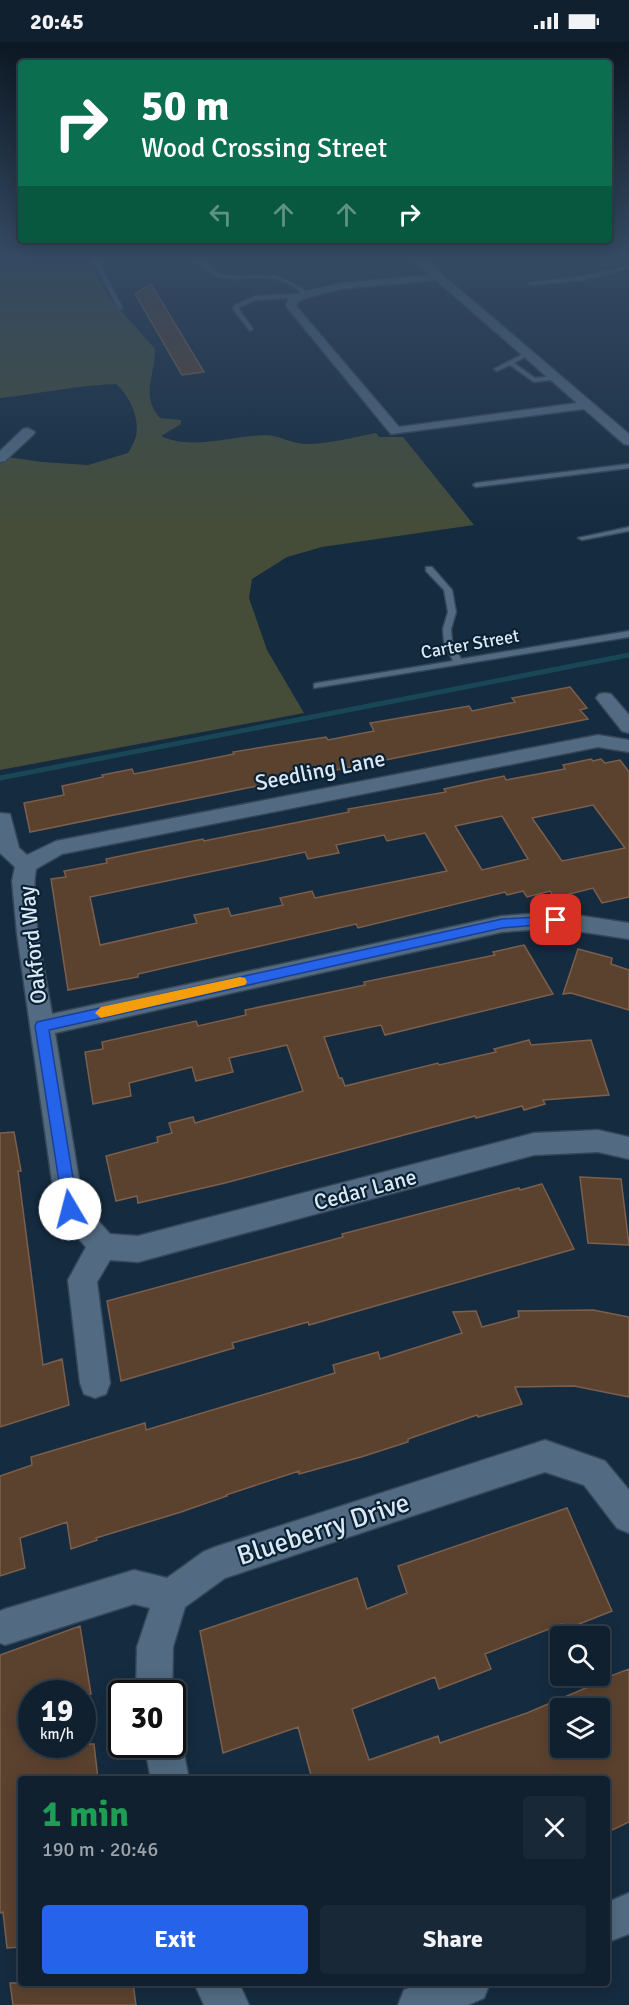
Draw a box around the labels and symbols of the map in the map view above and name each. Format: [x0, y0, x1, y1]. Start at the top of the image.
street label: Carter Street [419, 625, 521, 663]
street label: Seedling Lane [253, 745, 388, 796]
street label: Oakford Way [13, 884, 52, 1005]
pin [530, 894, 581, 945]
street label: Cedar Lane [311, 1163, 419, 1216]
position arrow [38, 1177, 102, 1241]
street label: Blueberry Drive [233, 1486, 414, 1573]
speed limit sign: 30 [108, 1680, 186, 1758]

